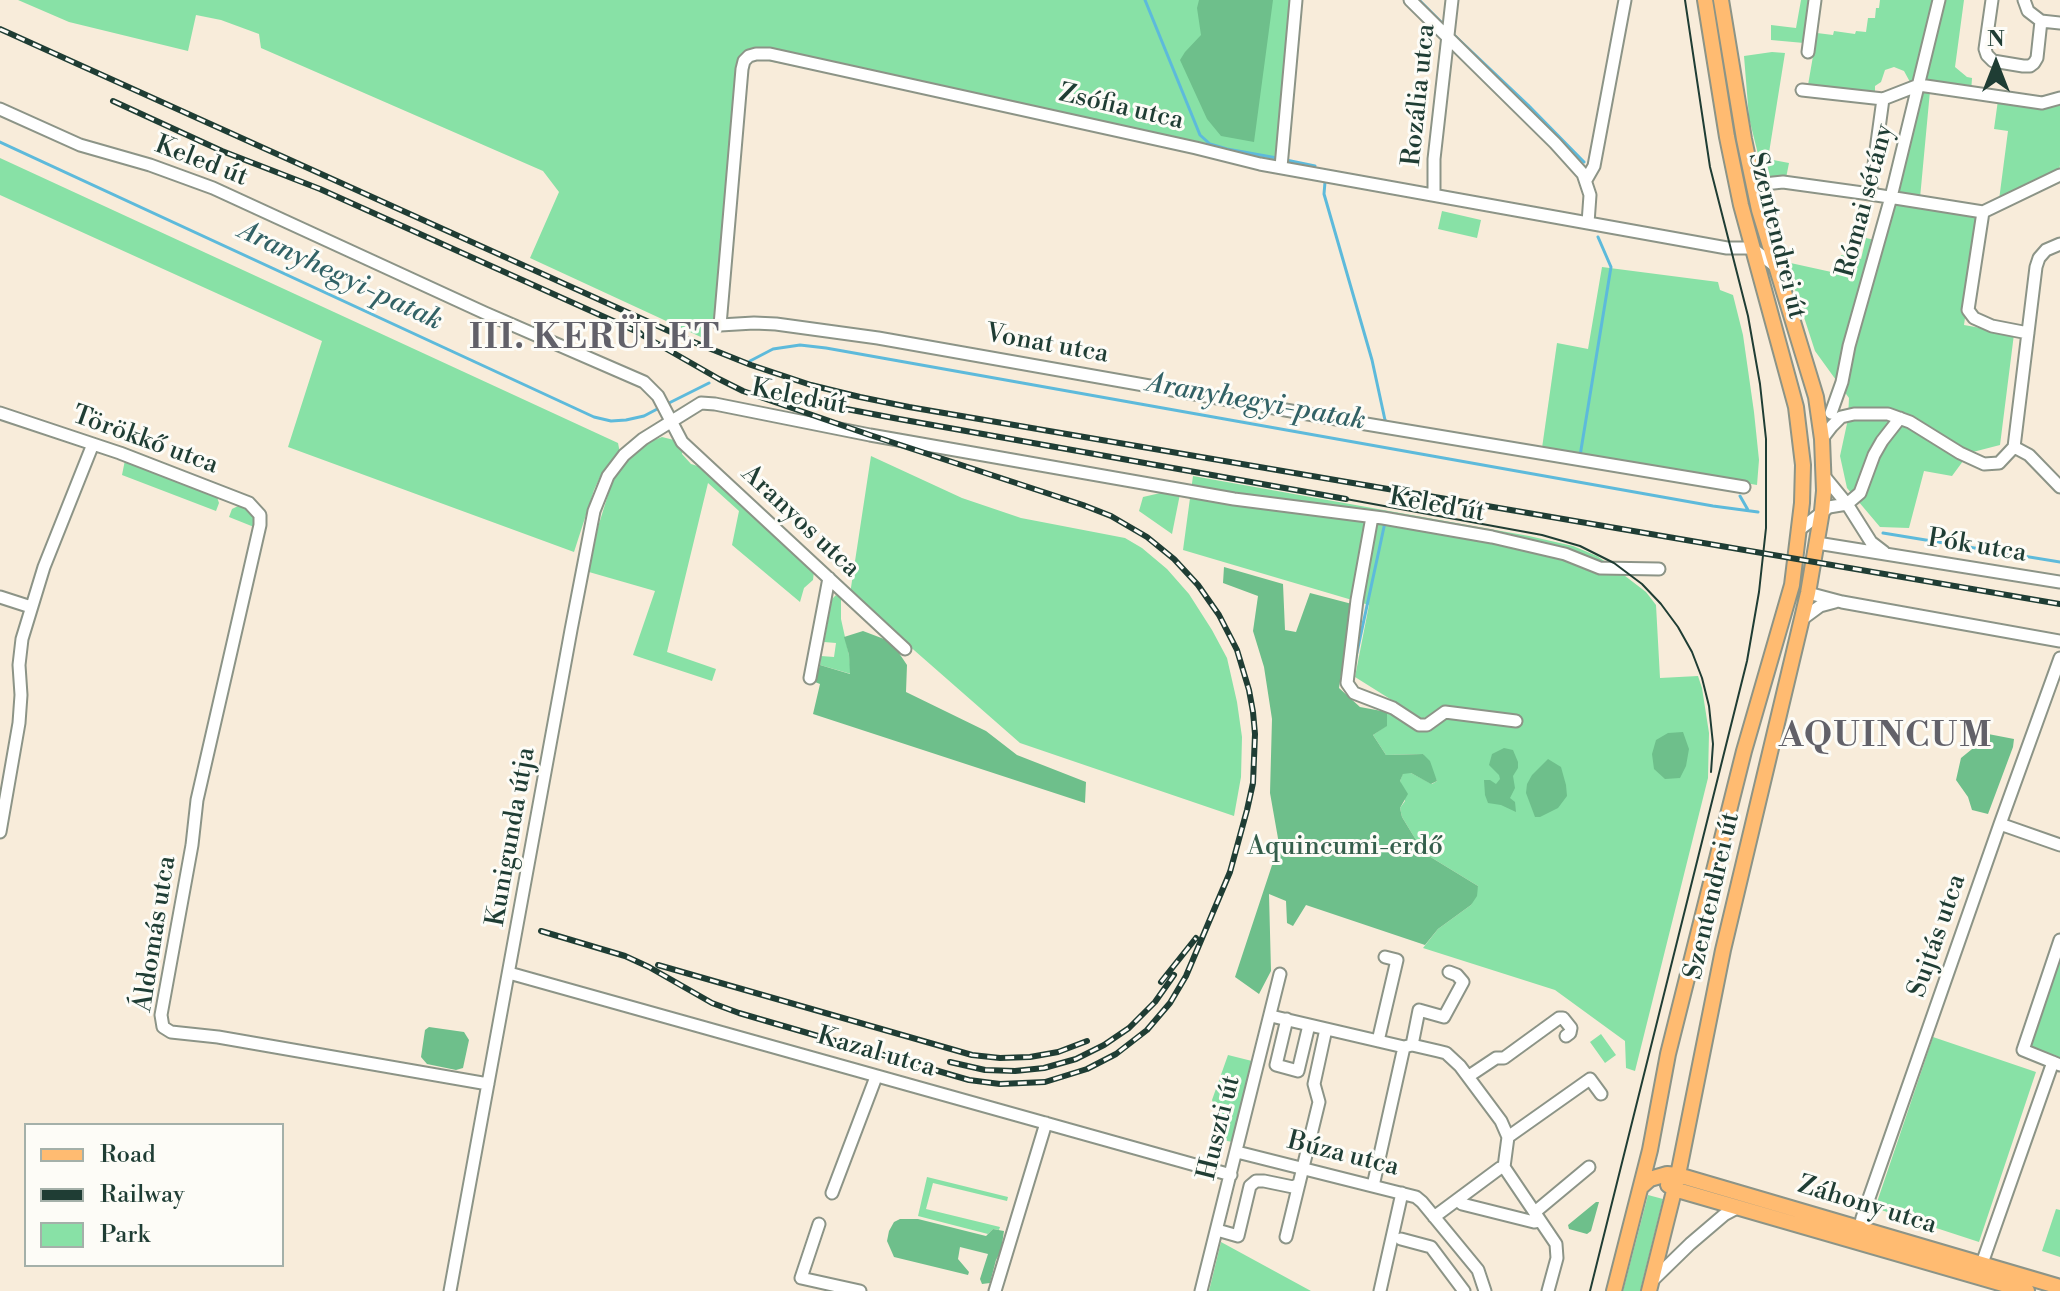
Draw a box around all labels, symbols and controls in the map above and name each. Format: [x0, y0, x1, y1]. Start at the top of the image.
street label: Rozália utca [1397, 22, 1443, 168]
north arrow [1956, 24, 2036, 104]
text: N [1987, 26, 2005, 53]
street label: Zsófia utca [1056, 79, 1186, 137]
street label: Római sétány [1831, 121, 1901, 281]
street label: Keled út [150, 130, 252, 194]
street label: Szentendrei út [1740, 149, 1812, 323]
water label: Aranyhegyi-patak [233, 215, 447, 339]
street label: Vonat utca [983, 319, 1111, 371]
district label: III. KERÜLET [469, 320, 721, 360]
water label: Aranyhegyi-patak [1144, 367, 1368, 439]
street label: Keled út [748, 373, 850, 423]
street label: Törökkő utca [68, 400, 222, 482]
street label: Aranyos utca [734, 459, 866, 585]
street label: Keled út [1387, 482, 1487, 530]
street label: Pók utca [1925, 524, 2029, 570]
district label: AQUINCUM [1779, 718, 1993, 758]
street label: Kunigunda útja [481, 745, 543, 929]
street label: Szentendrei út [1679, 809, 1747, 983]
park label: Aquincumi-erdő [1247, 832, 1443, 864]
street label: Áldomás utca [128, 854, 184, 1014]
street label: Sujtás utca [1902, 870, 1974, 1002]
street label: Kazal utca [813, 1021, 939, 1085]
street label: Huszti út [1192, 1072, 1248, 1184]
legend [24, 1123, 284, 1267]
street label: Búza utca [1284, 1126, 1402, 1184]
text: Road [100, 1140, 156, 1170]
street label: Záhony utca [1794, 1170, 1940, 1242]
text: Railway [100, 1180, 185, 1210]
text: Park [100, 1220, 150, 1250]

